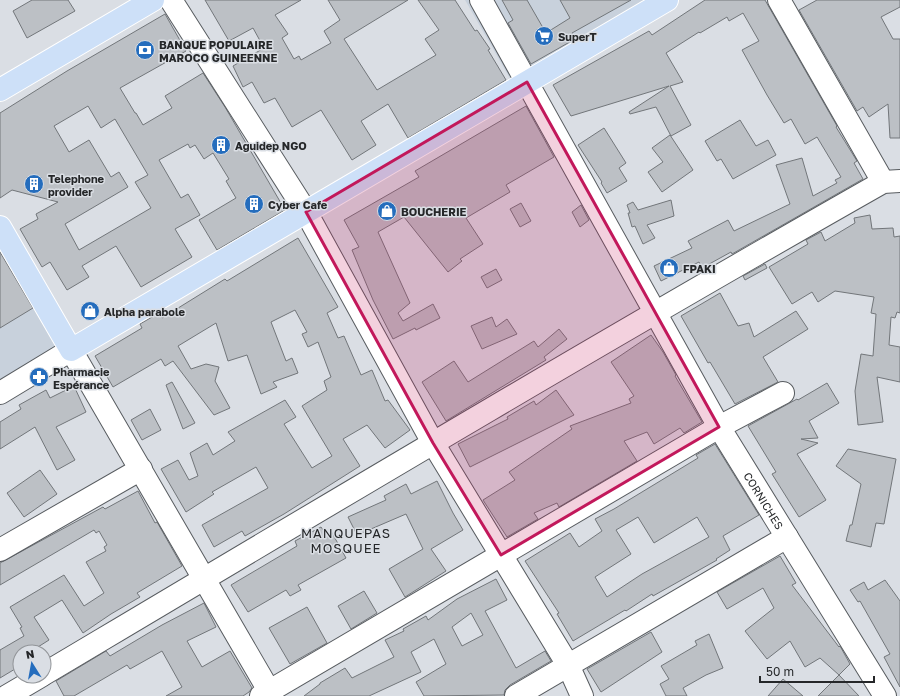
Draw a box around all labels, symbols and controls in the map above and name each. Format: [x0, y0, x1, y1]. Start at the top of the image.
supermarket icon: SuperT [533, 25, 555, 47]
place label: SuperT [558, 30, 597, 43]
place label: BANQUE POPULAIRE MAROCO GUINEENNE [159, 38, 277, 64]
bank icon: BANQUE POPULAIRE MAROCO GUINEENNE [134, 39, 156, 61]
building icon: Aguidep NGO [210, 134, 232, 156]
place label: Aguidep NGO [235, 139, 307, 152]
place label: Telephone provider [48, 172, 105, 198]
building icon: Telephone provider [23, 173, 45, 195]
building icon: Cyber Cafe [243, 193, 265, 215]
place label: Cyber Cafe [268, 198, 328, 211]
shop icon: BOUCHERIE [376, 200, 398, 222]
place label: BOUCHERIE [401, 205, 467, 218]
shop icon: FPAKI [658, 257, 680, 279]
place label: FPAKI [683, 262, 716, 275]
shop icon: Alpha parabole [79, 300, 101, 322]
place label: Alpha parabole [104, 305, 186, 318]
place label: Pharmacie Espérance [53, 365, 110, 391]
pharmacy icon: Pharmacie Espérance [28, 366, 50, 388]
street label: CORNICHES [742, 469, 787, 531]
district label: MANQUEPAS MOSQUEE [301, 525, 391, 556]
north arrow [12, 644, 52, 684]
text: N [25, 647, 35, 661]
scale bar [760, 658, 874, 684]
text: 50 m [766, 664, 794, 679]

